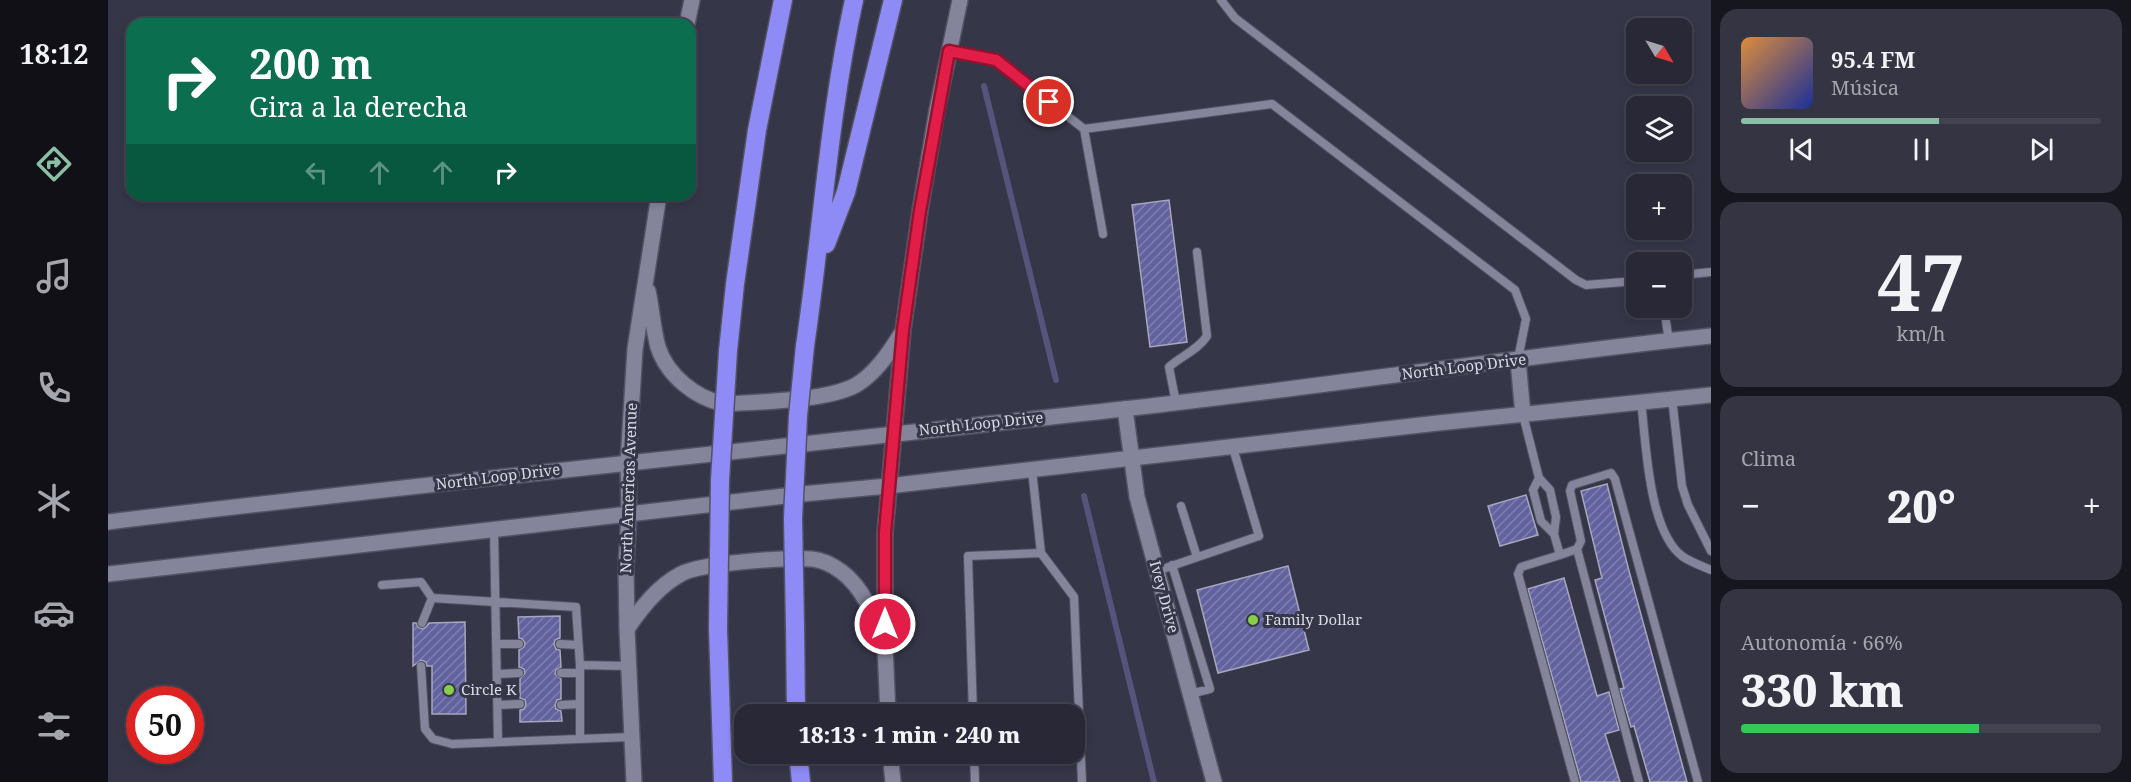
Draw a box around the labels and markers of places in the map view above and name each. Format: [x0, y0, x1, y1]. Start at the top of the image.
pin [1023, 76, 1074, 127]
place label: Family Dollar [1265, 609, 1362, 629]
marker: Family Dollar [1246, 613, 1260, 627]
place label: Circle K [461, 679, 517, 699]
marker: Circle K [442, 683, 456, 697]

